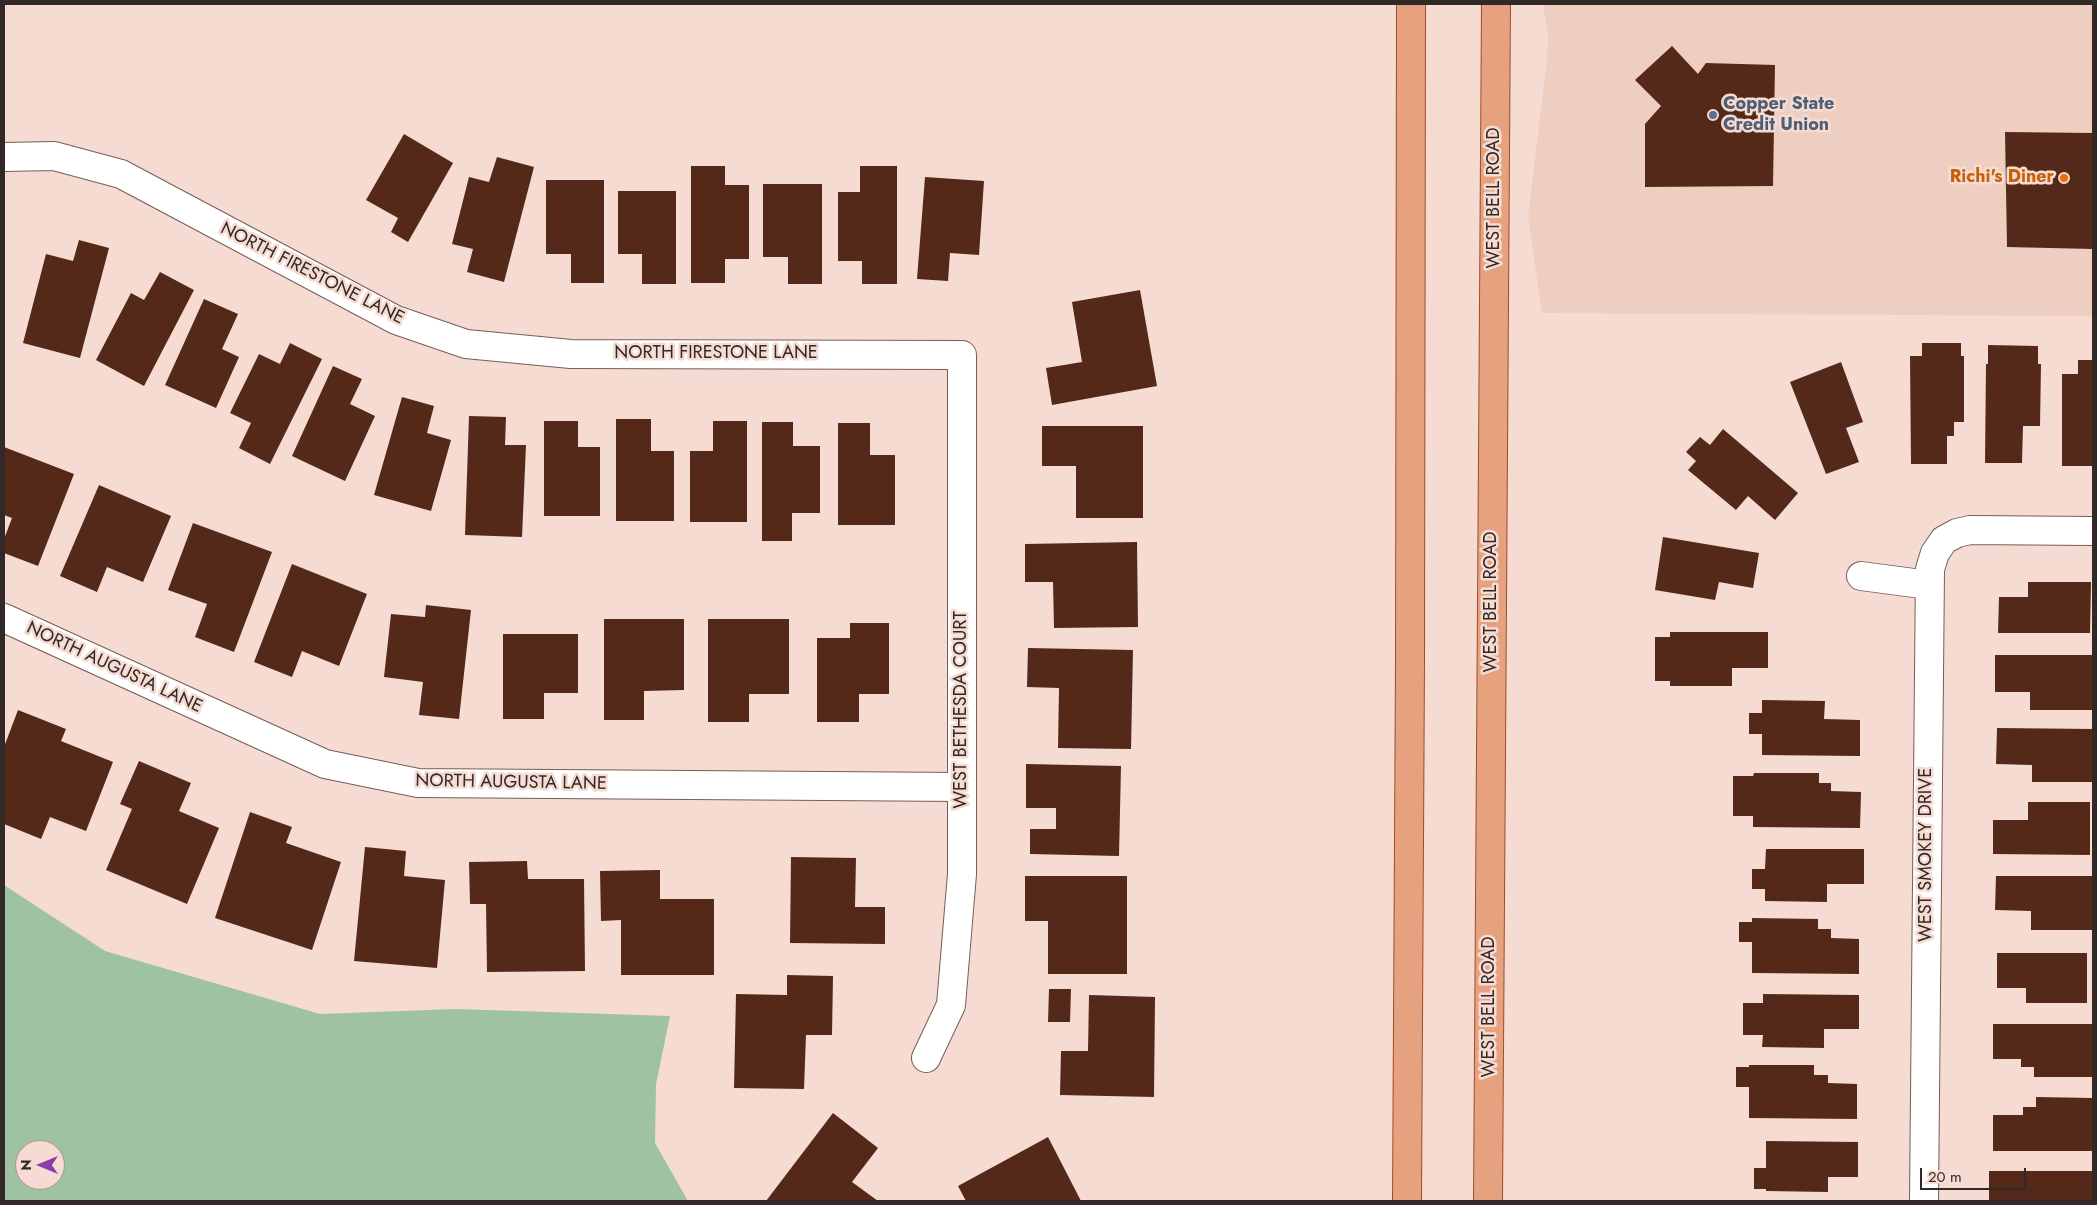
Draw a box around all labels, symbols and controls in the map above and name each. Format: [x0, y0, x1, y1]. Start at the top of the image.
place label: Copper State Credit Union [1723, 94, 1834, 136]
marker: Copper State Credit Union [1707, 109, 1719, 121]
street label: WEST BELL ROAD [1484, 128, 1506, 268]
place label: Richi's Diner [1950, 167, 2054, 189]
marker: Richi's Diner [2058, 172, 2070, 184]
street label: NORTH FIRESTONE LANE [216, 218, 408, 330]
street label: NORTH FIRESTONE LANE [614, 343, 818, 365]
street label: WEST BELL ROAD [1481, 532, 1503, 672]
street label: WEST BETHESDA COURT [951, 611, 973, 809]
street label: NORTH AUGUSTA LANE [23, 618, 205, 718]
street label: WEST SMOKEY DRIVE [1916, 768, 1938, 942]
street label: NORTH AUGUSTA LANE [415, 771, 607, 795]
street label: WEST BELL ROAD [1479, 937, 1501, 1077]
north arrow [15, 1140, 65, 1190]
scale bar [1922, 1158, 2028, 1190]
text: N [16, 1159, 36, 1171]
text: 20 m [1928, 1166, 1962, 1188]

